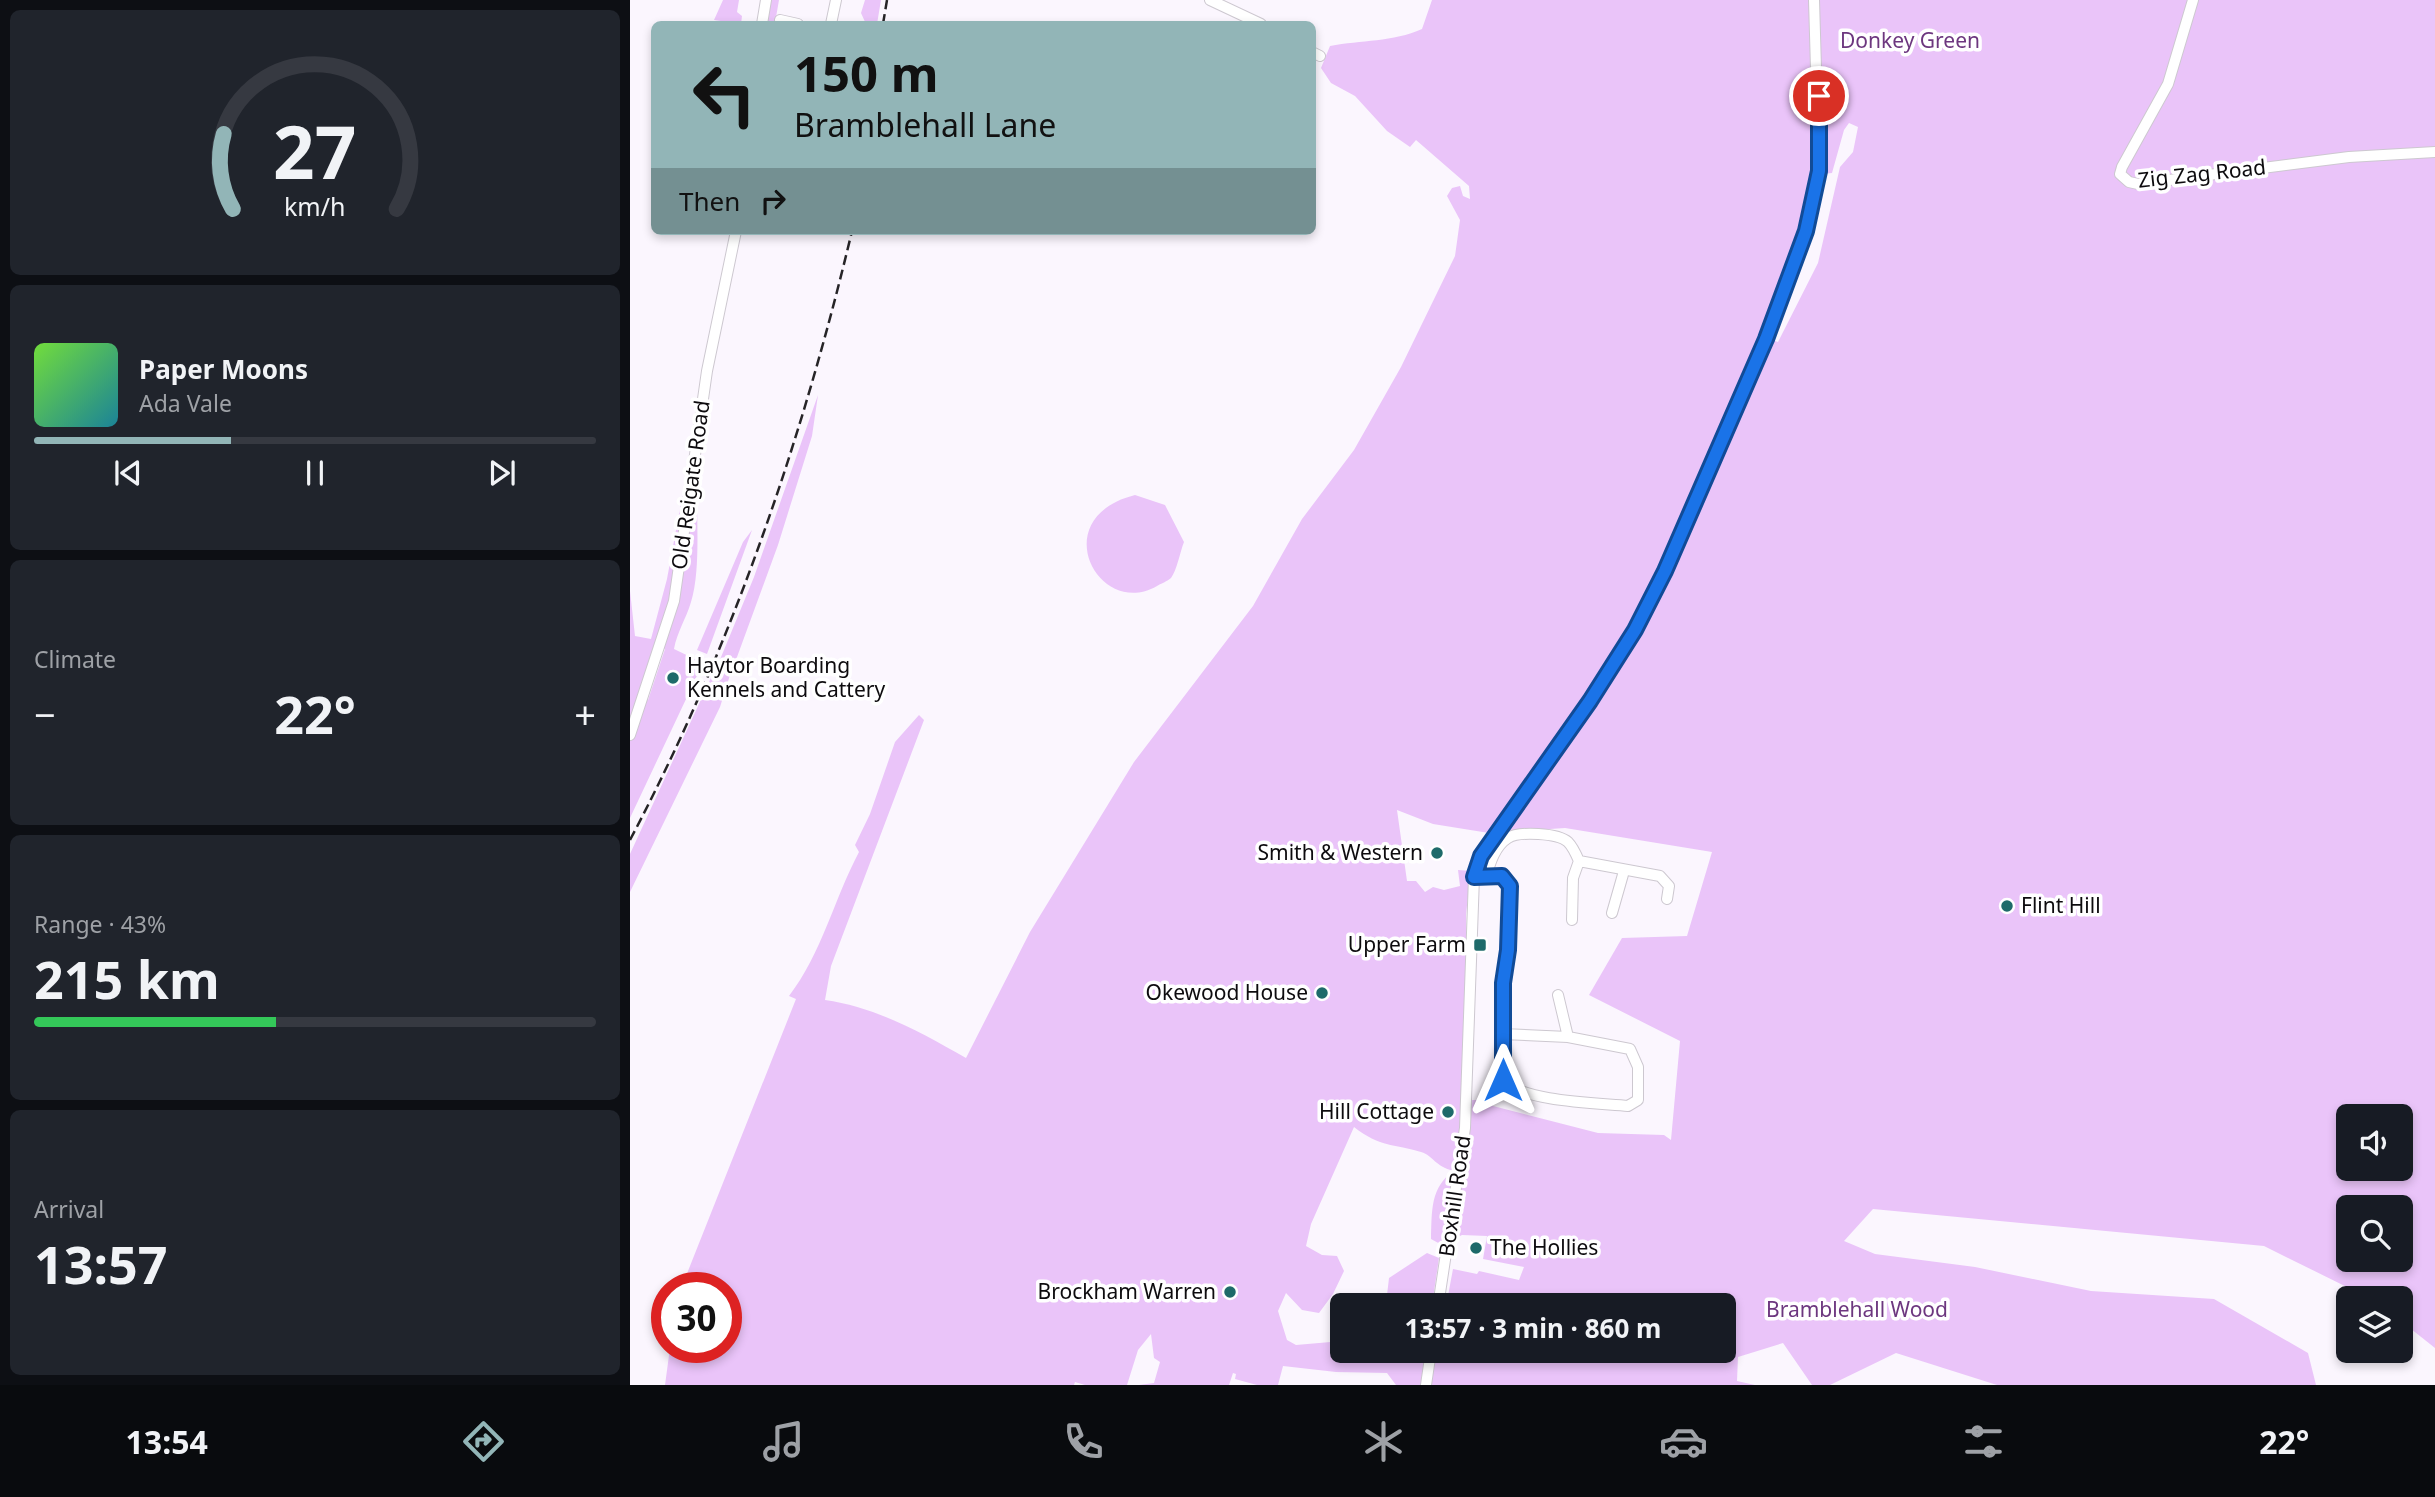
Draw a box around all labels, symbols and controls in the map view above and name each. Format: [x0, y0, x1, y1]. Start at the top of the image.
park label: Donkey Green [1840, 26, 1980, 54]
text: 150 m [794, 40, 939, 106]
icon: left [679, 49, 770, 140]
pin [1789, 66, 1849, 126]
icon: arrive [1800, 77, 1838, 115]
text: 27 [273, 101, 357, 200]
text: Bramblehall Lane [794, 103, 1056, 146]
street label: Zig Zag Road [2137, 152, 2267, 194]
icon: right [754, 182, 792, 220]
text: Then [679, 183, 740, 219]
text: km/h [284, 188, 346, 222]
text: Paper Moons [139, 351, 308, 387]
text: Ada Vale [139, 387, 232, 419]
street label: Old Reigate Road [664, 398, 716, 571]
icon: previous [109, 454, 147, 492]
icon: pause [296, 454, 334, 492]
icon: next [483, 454, 521, 492]
text: Climate [34, 643, 116, 675]
place label: Haytor Boarding Kennels and Cattery [687, 651, 885, 703]
marker: Haytor Boarding Kennels and Cattery [665, 670, 681, 686]
text: 22° [274, 678, 356, 749]
text: − [34, 688, 56, 740]
text: + [574, 688, 596, 740]
place label: Smith & Western [1257, 838, 1423, 866]
marker: Smith & Western [1429, 845, 1445, 861]
place label: Flint Hill [2021, 891, 2101, 919]
marker: Flint Hill [1999, 898, 2015, 914]
text: Range · 43% [34, 908, 166, 940]
place label: Upper Farm [1348, 930, 1466, 958]
marker: Upper Farm [1472, 937, 1488, 953]
text: 215 km [34, 943, 220, 1014]
place label: Okewood House [1146, 978, 1308, 1006]
marker: Okewood House [1314, 985, 1330, 1001]
position arrow [1466, 1043, 1540, 1117]
place label: Hill Cottage [1319, 1097, 1434, 1125]
marker: Hill Cottage [1440, 1104, 1456, 1120]
map controls [2336, 1104, 2413, 1363]
button: sound [2336, 1104, 2413, 1181]
street label: Boxhill Road [1432, 1133, 1476, 1258]
text: Arrival [34, 1193, 104, 1225]
button: search [2336, 1195, 2413, 1272]
text: 13:57 [34, 1228, 168, 1299]
place label: The Hollies [1490, 1233, 1598, 1261]
marker: The Hollies [1468, 1240, 1484, 1256]
speed limit sign: 30 [651, 1272, 742, 1363]
place label: Brockham Warren [1038, 1277, 1216, 1305]
marker: Brockham Warren [1222, 1284, 1238, 1300]
button: layers [2336, 1286, 2413, 1363]
park label: Bramblehall Wood [1766, 1295, 1948, 1323]
text: 13:57 · 3 min · 860 m [1405, 1310, 1661, 1346]
icon: directions [459, 1417, 508, 1466]
icon: music [759, 1417, 808, 1466]
icon: phone [1059, 1417, 1108, 1466]
icon: climate [1359, 1417, 1408, 1466]
icon: car [1659, 1417, 1708, 1466]
icon: filters [1959, 1417, 2008, 1466]
text: 13:54 [126, 1420, 208, 1463]
text: 22° [2259, 1420, 2309, 1463]

